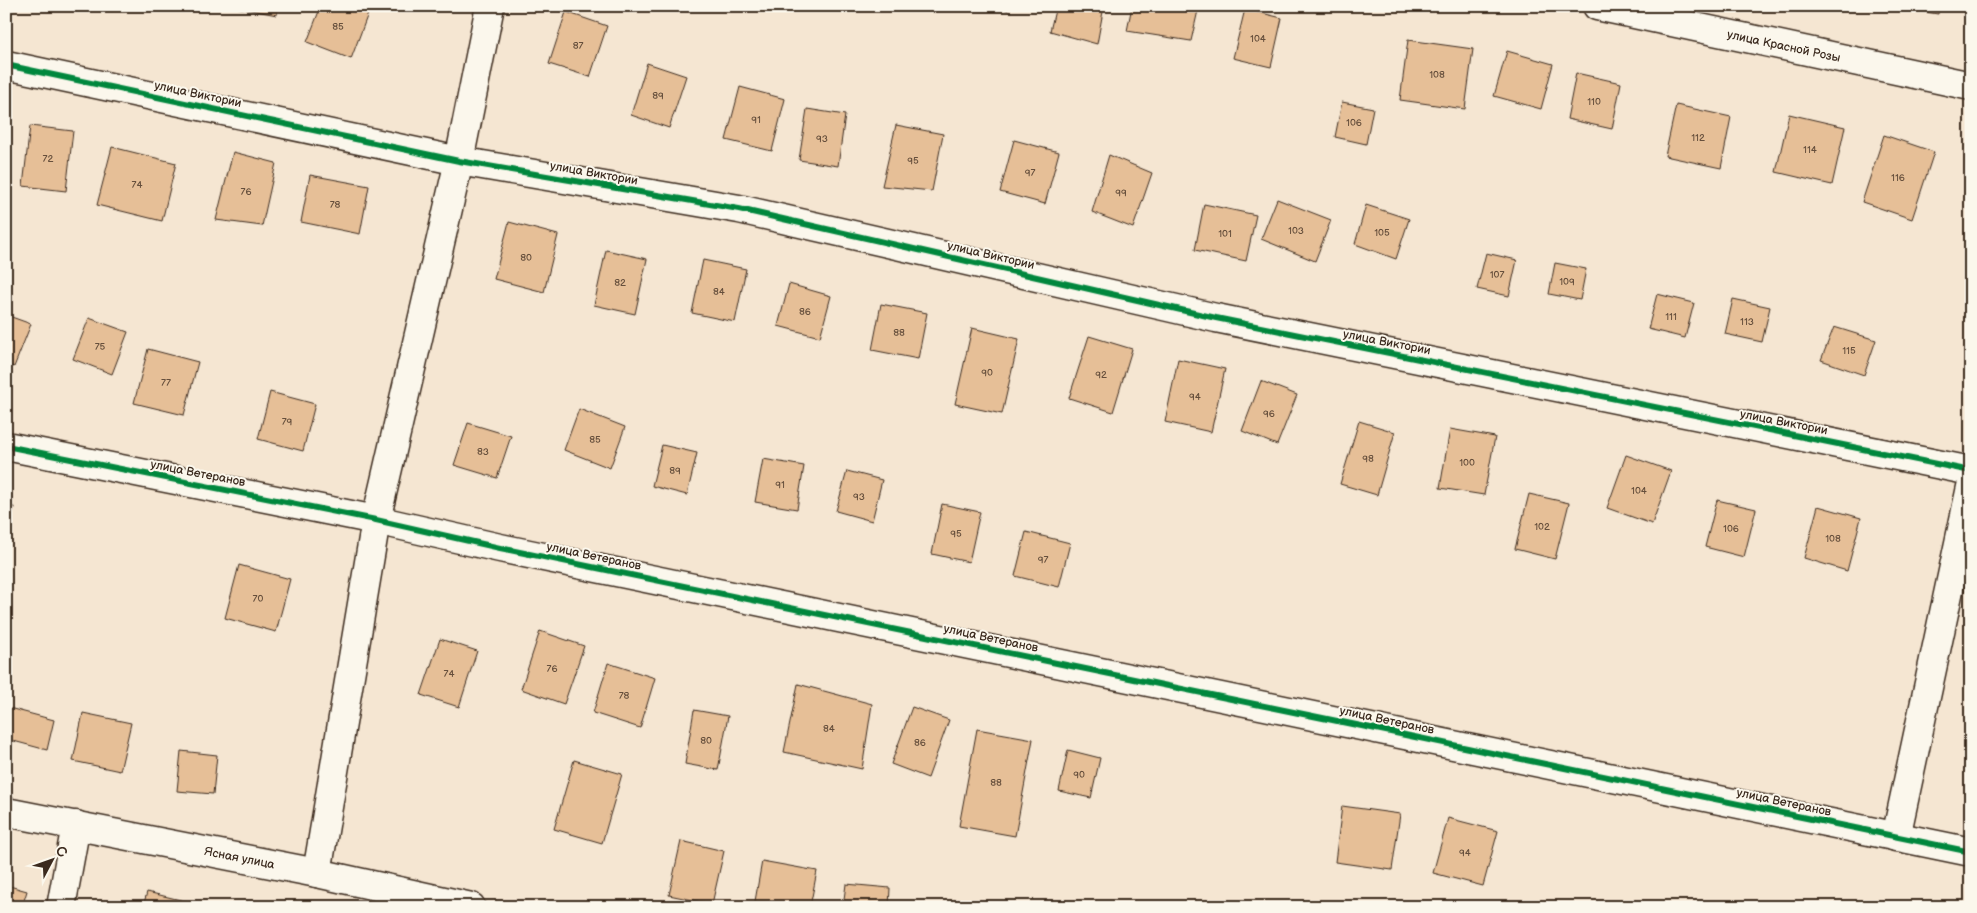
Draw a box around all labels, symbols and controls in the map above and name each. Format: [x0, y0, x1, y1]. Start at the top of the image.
house number: 85 [332, 21, 344, 33]
street label: улица Красной Розы [1726, 27, 1842, 66]
house number: 104 [1250, 33, 1266, 45]
house number: 87 [573, 40, 583, 52]
house number: 108 [1429, 69, 1445, 81]
street label: улица Виктории [153, 78, 243, 111]
house number: 89 [652, 90, 664, 102]
house number: 110 [1587, 96, 1601, 108]
house number: 91 [751, 114, 761, 126]
house number: 106 [1346, 117, 1362, 129]
house number: 112 [1691, 132, 1705, 144]
house number: 93 [816, 133, 828, 145]
house number: 114 [1803, 144, 1817, 156]
house number: 72 [43, 153, 54, 165]
house number: 95 [907, 155, 919, 167]
street label: улица Виктории [549, 158, 639, 189]
house number: 97 [1025, 167, 1035, 179]
house number: 116 [1891, 172, 1905, 184]
house number: 74 [131, 179, 143, 191]
house number: 76 [240, 186, 252, 198]
house number: 99 [1115, 187, 1127, 199]
house number: 78 [330, 199, 341, 211]
house number: 103 [1288, 225, 1304, 237]
house number: 105 [1374, 227, 1390, 239]
house number: 101 [1218, 228, 1232, 240]
street label: улица Виктории [946, 238, 1036, 273]
house number: 80 [520, 252, 532, 264]
house number: 107 [1490, 269, 1504, 281]
house number: 109 [1559, 276, 1575, 288]
house number: 82 [614, 277, 626, 289]
house number: 84 [713, 286, 725, 298]
house number: 86 [799, 306, 811, 318]
house number: 111 [1665, 311, 1677, 323]
house number: 113 [1740, 316, 1754, 328]
house number: 88 [893, 327, 905, 339]
street label: улица Виктории [1342, 327, 1432, 358]
house number: 75 [95, 341, 106, 353]
house number: 115 [1842, 345, 1856, 357]
house number: 90 [981, 367, 993, 379]
house number: 92 [1095, 369, 1107, 381]
house number: 77 [161, 377, 171, 389]
house number: 94 [1189, 391, 1201, 403]
street label: улица Виктории [1739, 407, 1829, 438]
house number: 96 [1263, 408, 1275, 420]
house number: 79 [282, 416, 293, 428]
house number: 85 [589, 434, 601, 446]
house number: 83 [477, 446, 489, 458]
house number: 98 [1362, 453, 1374, 465]
street label: улица Ветеранов [149, 457, 247, 490]
house number: 100 [1459, 457, 1475, 469]
house number: 89 [669, 465, 681, 477]
house number: 91 [775, 479, 785, 491]
house number: 104 [1631, 485, 1647, 497]
house number: 93 [853, 491, 865, 503]
house number: 102 [1534, 521, 1550, 533]
house number: 106 [1723, 523, 1739, 535]
house number: 95 [950, 528, 962, 540]
house number: 108 [1825, 533, 1841, 545]
street label: улица Ветеранов [545, 539, 643, 574]
house number: 97 [1038, 554, 1048, 566]
house number: 70 [253, 593, 264, 605]
street label: улица Ветеранов [942, 621, 1040, 656]
house number: 76 [546, 663, 558, 675]
house number: 74 [443, 668, 455, 680]
house number: 78 [619, 690, 630, 702]
street label: улица Ветеранов [1338, 703, 1436, 738]
house number: 84 [823, 723, 835, 735]
house number: 80 [700, 735, 712, 747]
house number: 86 [914, 737, 926, 749]
house number: 90 [1073, 769, 1085, 781]
house number: 88 [990, 777, 1002, 789]
street label: улица Ветеранов [1735, 785, 1833, 820]
north arrow [28, 836, 78, 886]
text: С [52, 843, 71, 861]
street label: Ясная улица [203, 844, 276, 873]
house number: 94 [1459, 847, 1471, 859]

